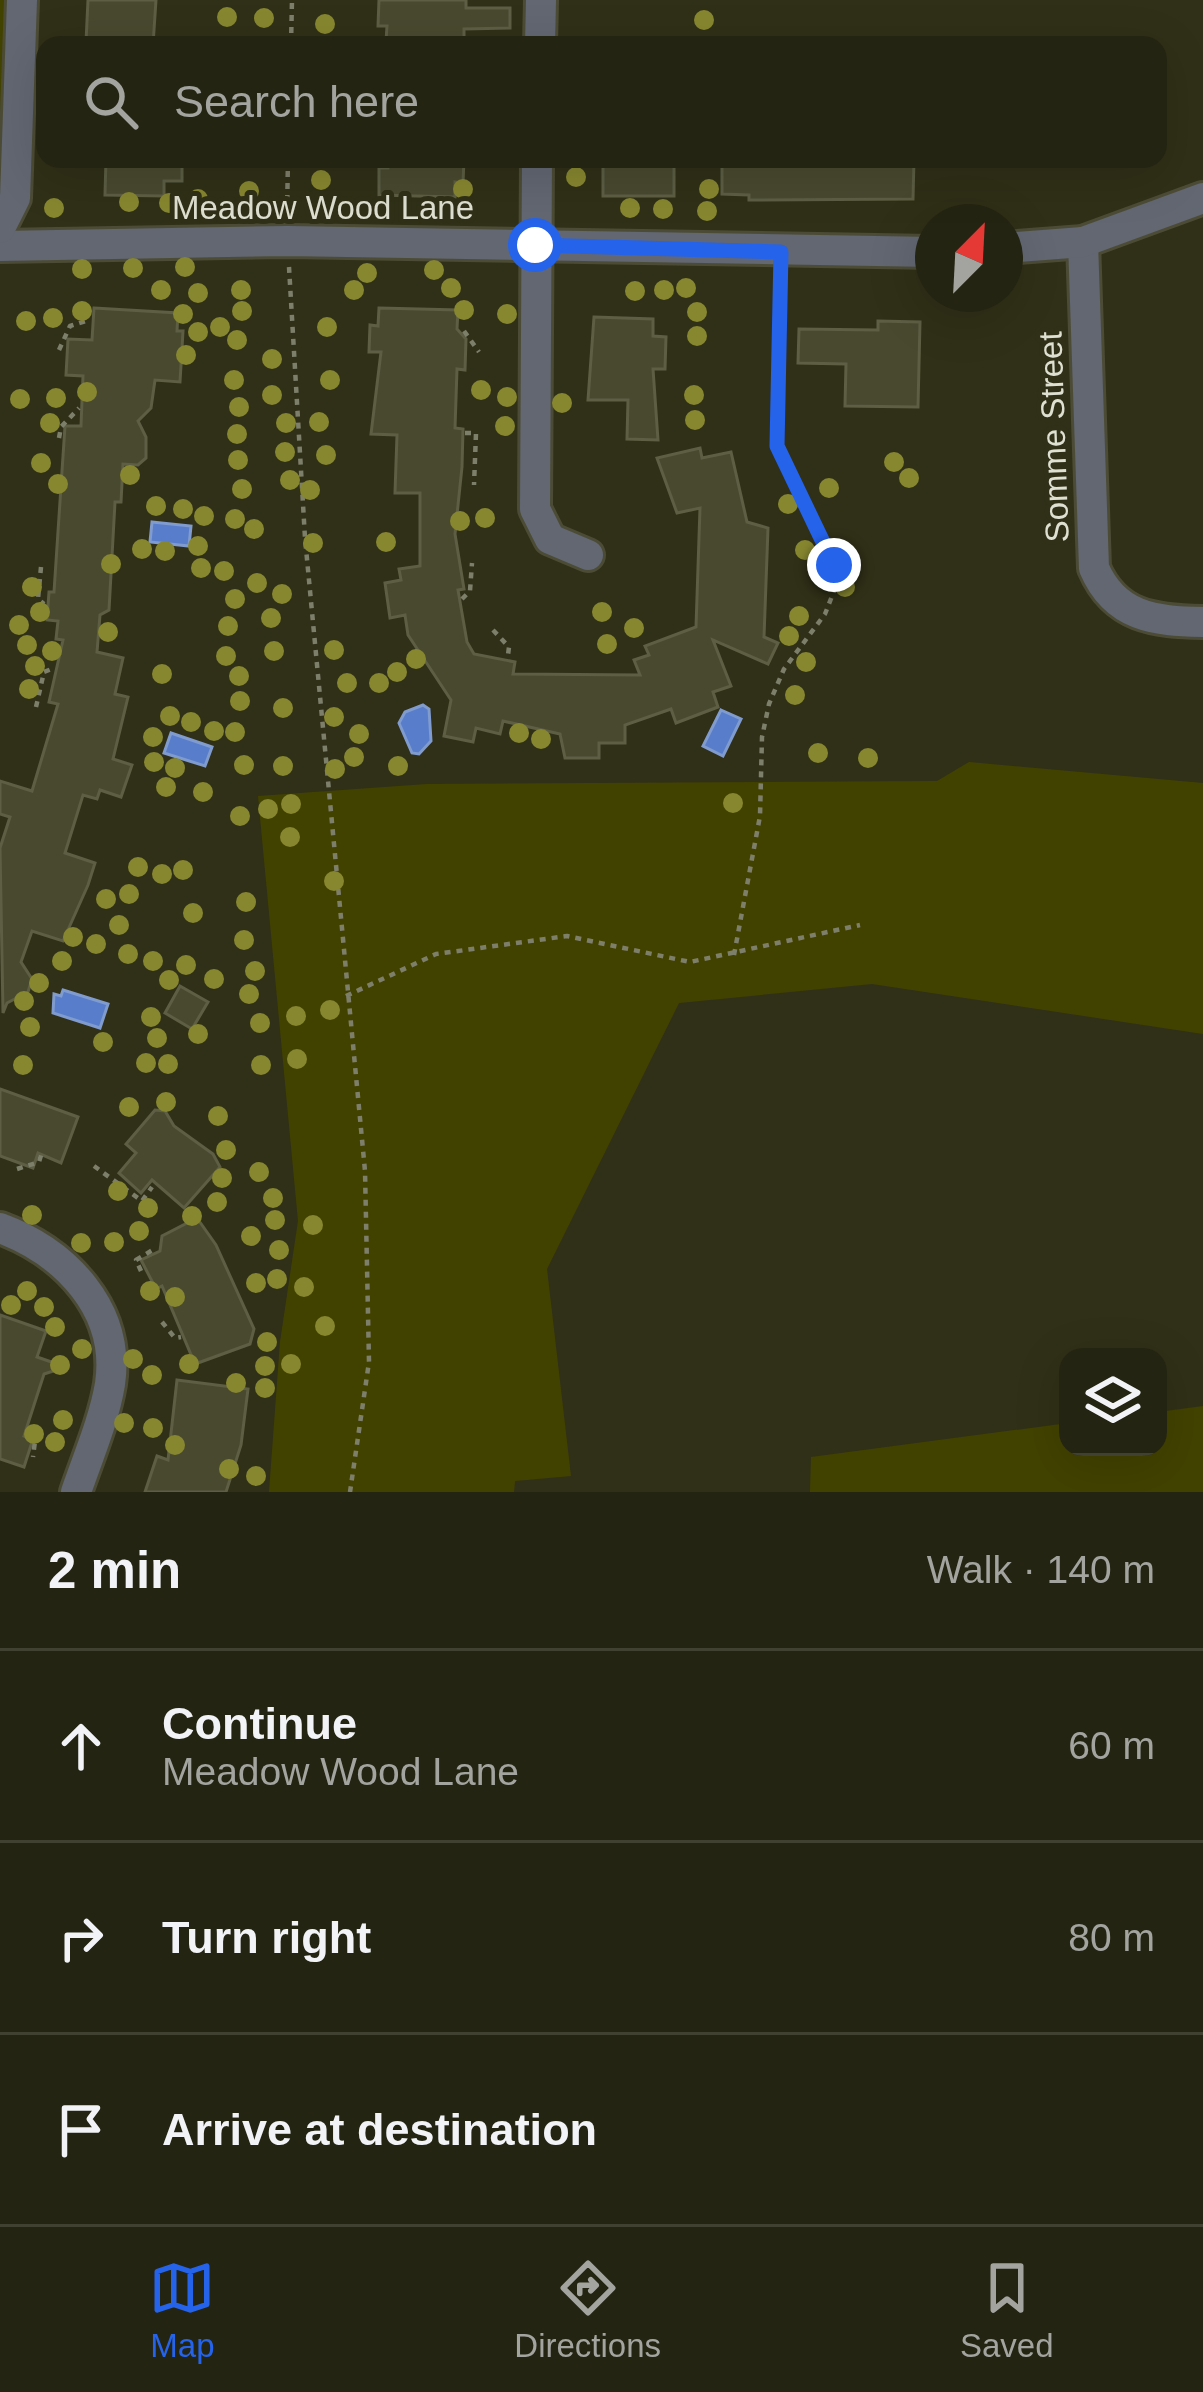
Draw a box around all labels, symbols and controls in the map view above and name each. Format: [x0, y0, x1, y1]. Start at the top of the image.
search box [36, 36, 1167, 168]
icon: search [78, 69, 144, 135]
text: Search here [174, 76, 419, 127]
street label: Meadow Wood Lane [172, 189, 474, 226]
north arrow [915, 204, 1023, 312]
route start [508, 218, 562, 272]
street label: Somme Street [1031, 331, 1076, 543]
route end [807, 538, 861, 592]
map controls [1059, 1348, 1167, 1456]
button: layers [1059, 1348, 1167, 1456]
text: 2 min [48, 1542, 181, 1599]
text: Walk · 140 m [927, 1548, 1155, 1591]
text: Continue [162, 1698, 357, 1749]
icon: ahead [48, 1713, 114, 1779]
text: 60 m [1068, 1724, 1155, 1767]
text: Meadow Wood Lane [162, 1750, 519, 1793]
icon: right [48, 1905, 114, 1971]
text: Turn right [162, 1912, 371, 1963]
text: 80 m [1068, 1916, 1155, 1959]
icon: arrive [48, 2097, 114, 2163]
text: Arrive at destination [162, 2104, 597, 2155]
tab: Map [149, 2255, 215, 2365]
tab: Directions [514, 2255, 661, 2365]
tab: Saved [960, 2255, 1054, 2365]

